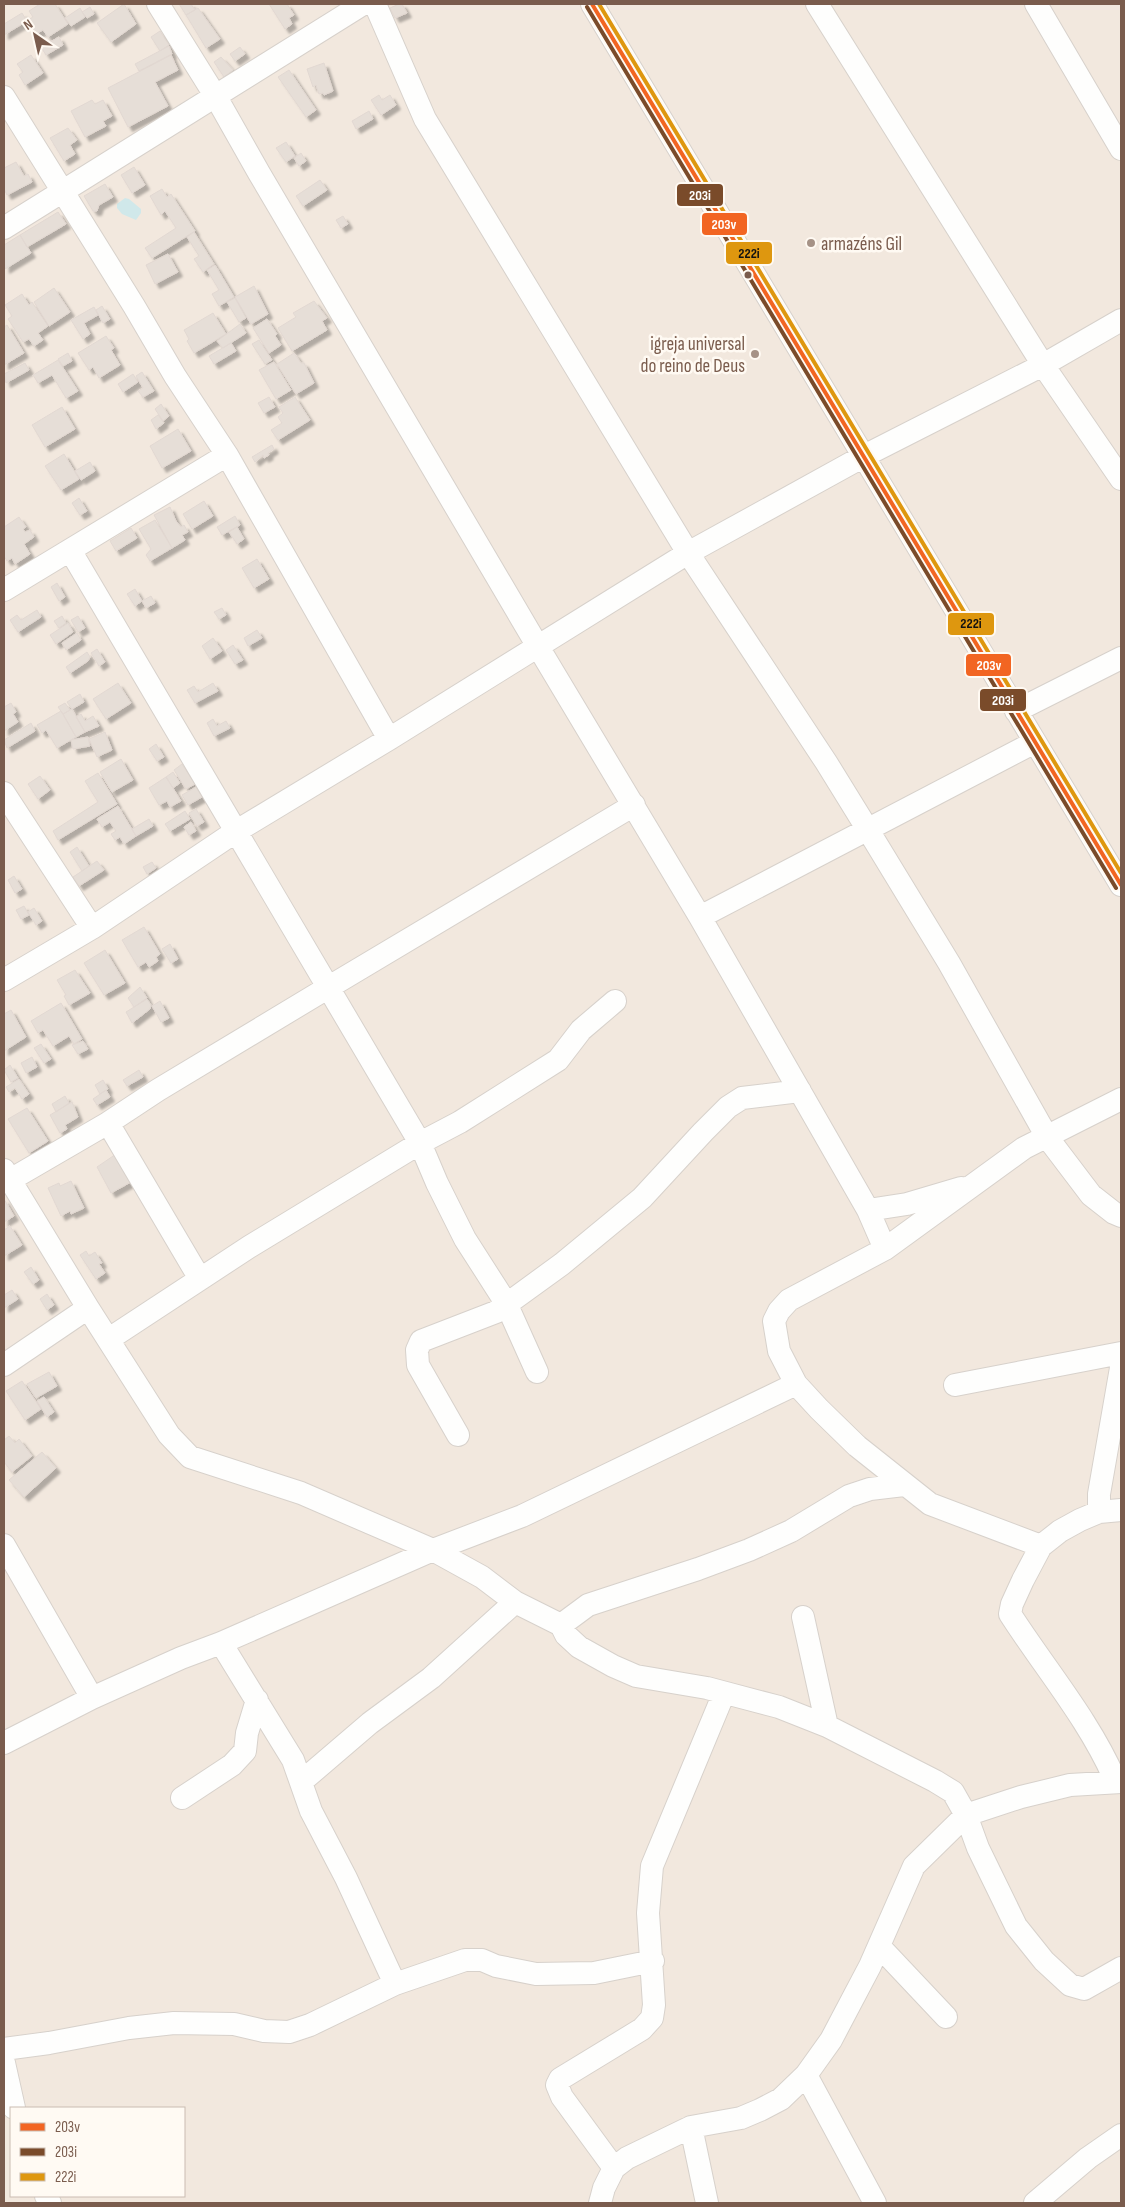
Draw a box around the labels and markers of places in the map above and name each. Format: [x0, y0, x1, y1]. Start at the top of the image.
place label: armazéns Gil [821, 233, 902, 256]
marker: armazéns Gil [805, 237, 817, 249]
unlabelled marker [743, 270, 753, 280]
place label: igreja universal do reino de Deus [640, 333, 745, 378]
marker: igreja universal do reino de Deus [749, 348, 761, 360]

